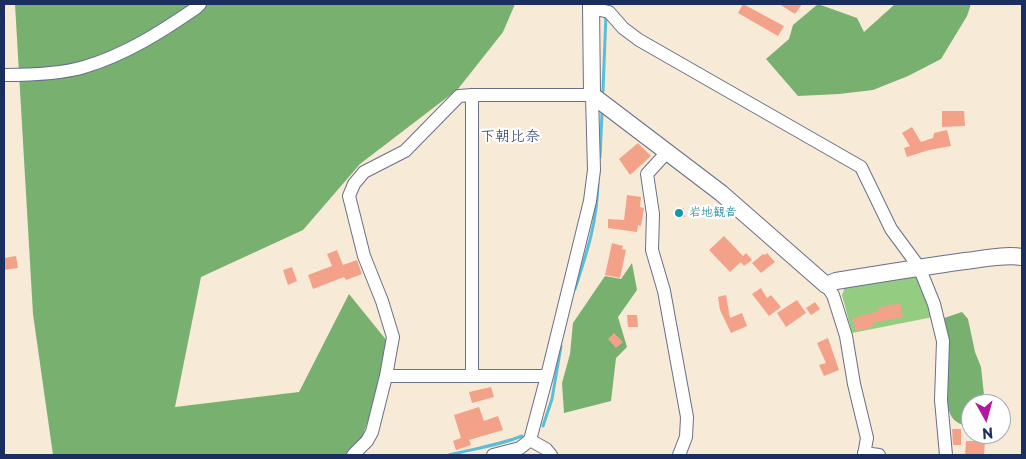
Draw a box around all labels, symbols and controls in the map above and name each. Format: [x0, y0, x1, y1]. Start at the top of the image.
district label: 下朝比奈 [480, 128, 540, 146]
place label: 岩地観音 [689, 206, 737, 220]
marker: 岩地観音 [673, 207, 685, 219]
north arrow [961, 394, 1011, 444]
text: N [981, 422, 995, 444]

